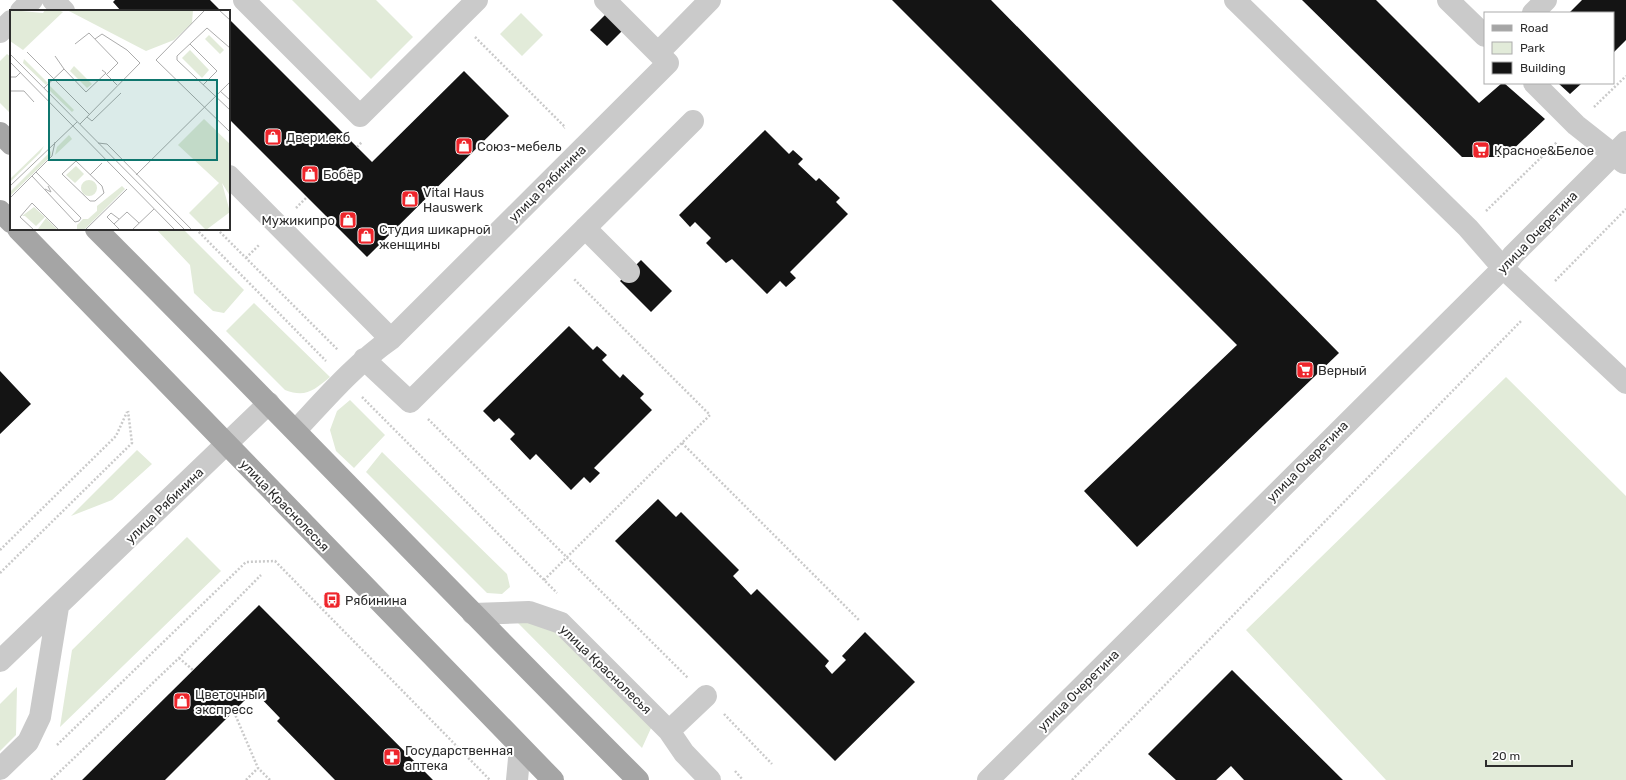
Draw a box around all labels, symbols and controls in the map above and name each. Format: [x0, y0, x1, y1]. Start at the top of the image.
inset map [10, 10, 230, 230]
legend [1484, 12, 1614, 84]
text: Road [1520, 21, 1548, 35]
text: Park [1520, 41, 1546, 55]
text: Building [1520, 61, 1566, 75]
shop icon: Двери.екб [263, 127, 283, 147]
place label: Двери.екб [286, 130, 350, 145]
shop icon: Союз-мебель [454, 136, 474, 156]
place label: Союз-мебель [477, 139, 562, 154]
supermarket icon: Красное&Белое [1471, 140, 1491, 160]
street label: улица Рябинина [506, 142, 589, 225]
place label: Красное&Белое [1494, 143, 1594, 158]
shop icon: Бобёр [300, 164, 320, 184]
place label: Бобёр [323, 167, 362, 182]
place label: Vital Haus Hauswerk [423, 185, 485, 215]
street label: улица Очеретина [1494, 188, 1580, 277]
shop icon: Vital Haus Hauswerk [400, 189, 420, 209]
shop icon: Мужикипро [338, 210, 358, 230]
place label: Мужикипро [261, 213, 335, 228]
place label: Студия шикарной женщины [379, 222, 491, 252]
shop icon: Студия шикарной женщины [356, 226, 376, 246]
supermarket icon: Верный [1295, 360, 1315, 380]
place label: Верный [1318, 363, 1367, 378]
street label: улица Очеретина [1264, 418, 1351, 505]
street label: улица Краснолесья [237, 456, 332, 554]
street label: улица Рябинина [122, 464, 206, 546]
bus stop icon: Рябинина [322, 590, 342, 610]
place label: Рябинина [345, 593, 407, 608]
street label: улица Краснолесья [557, 622, 655, 717]
street label: улица Очеретина [1035, 647, 1122, 734]
place label: Цветочный экспресс [195, 687, 265, 717]
shop icon: Цветочный экспресс [172, 691, 192, 711]
scale bar [1486, 742, 1572, 768]
place label: Государственная аптека [405, 743, 513, 773]
pharmacy icon: Государственная аптека [382, 747, 402, 767]
text: 20 m [1492, 749, 1520, 763]

